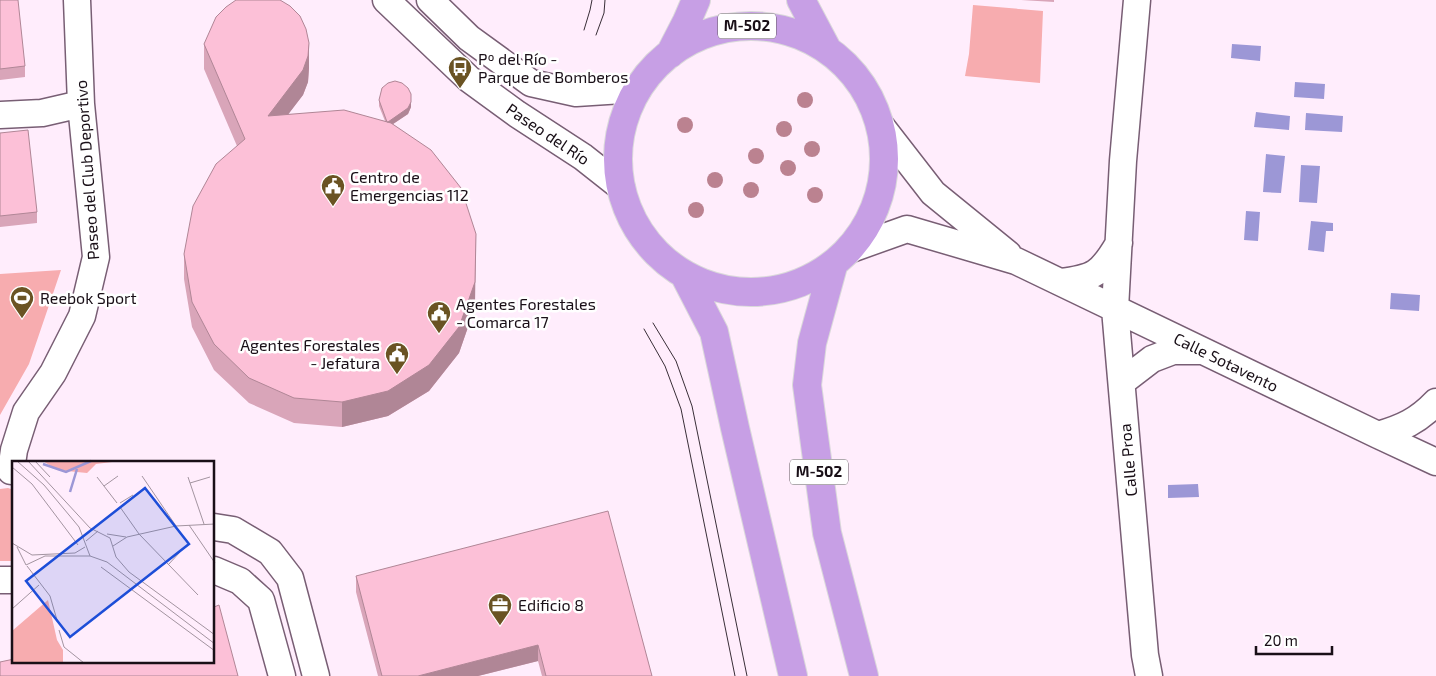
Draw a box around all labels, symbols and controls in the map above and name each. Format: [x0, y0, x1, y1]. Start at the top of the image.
road number: M-502 [718, 14, 776, 38]
place label: Pº del Río - Parque de Bomberos [478, 49, 628, 86]
bus stop icon: Pº del Río - Parque de Bomberos [447, 55, 473, 89]
street label: Paseo del Club Deportivo [71, 79, 102, 261]
street label: Paseo del Río [503, 99, 593, 168]
place label: Centro de Emergencias 112 [350, 167, 469, 204]
public building icon: Centro de Emergencias 112 [320, 173, 346, 207]
sports icon: Reebok Sport [9, 285, 35, 319]
place label: Reebok Sport [40, 288, 137, 307]
place label: Agentes Forestales - Comarca 17 [456, 294, 596, 331]
public building icon: Agentes Forestales - Comarca 17 [426, 300, 452, 334]
street label: Calle Sotavento [1171, 328, 1282, 395]
place label: Agentes Forestales - Jefatura [240, 335, 380, 372]
public building icon: Agentes Forestales - Jefatura [384, 341, 410, 375]
street label: Calle Proa [1115, 423, 1140, 497]
road number: M-502 [790, 460, 848, 484]
inset map [12, 461, 215, 664]
office icon: Edificio 8 [487, 592, 513, 626]
place label: Edificio 8 [518, 595, 584, 614]
scale bar [1256, 624, 1332, 656]
text: 20 m [1264, 631, 1298, 649]

